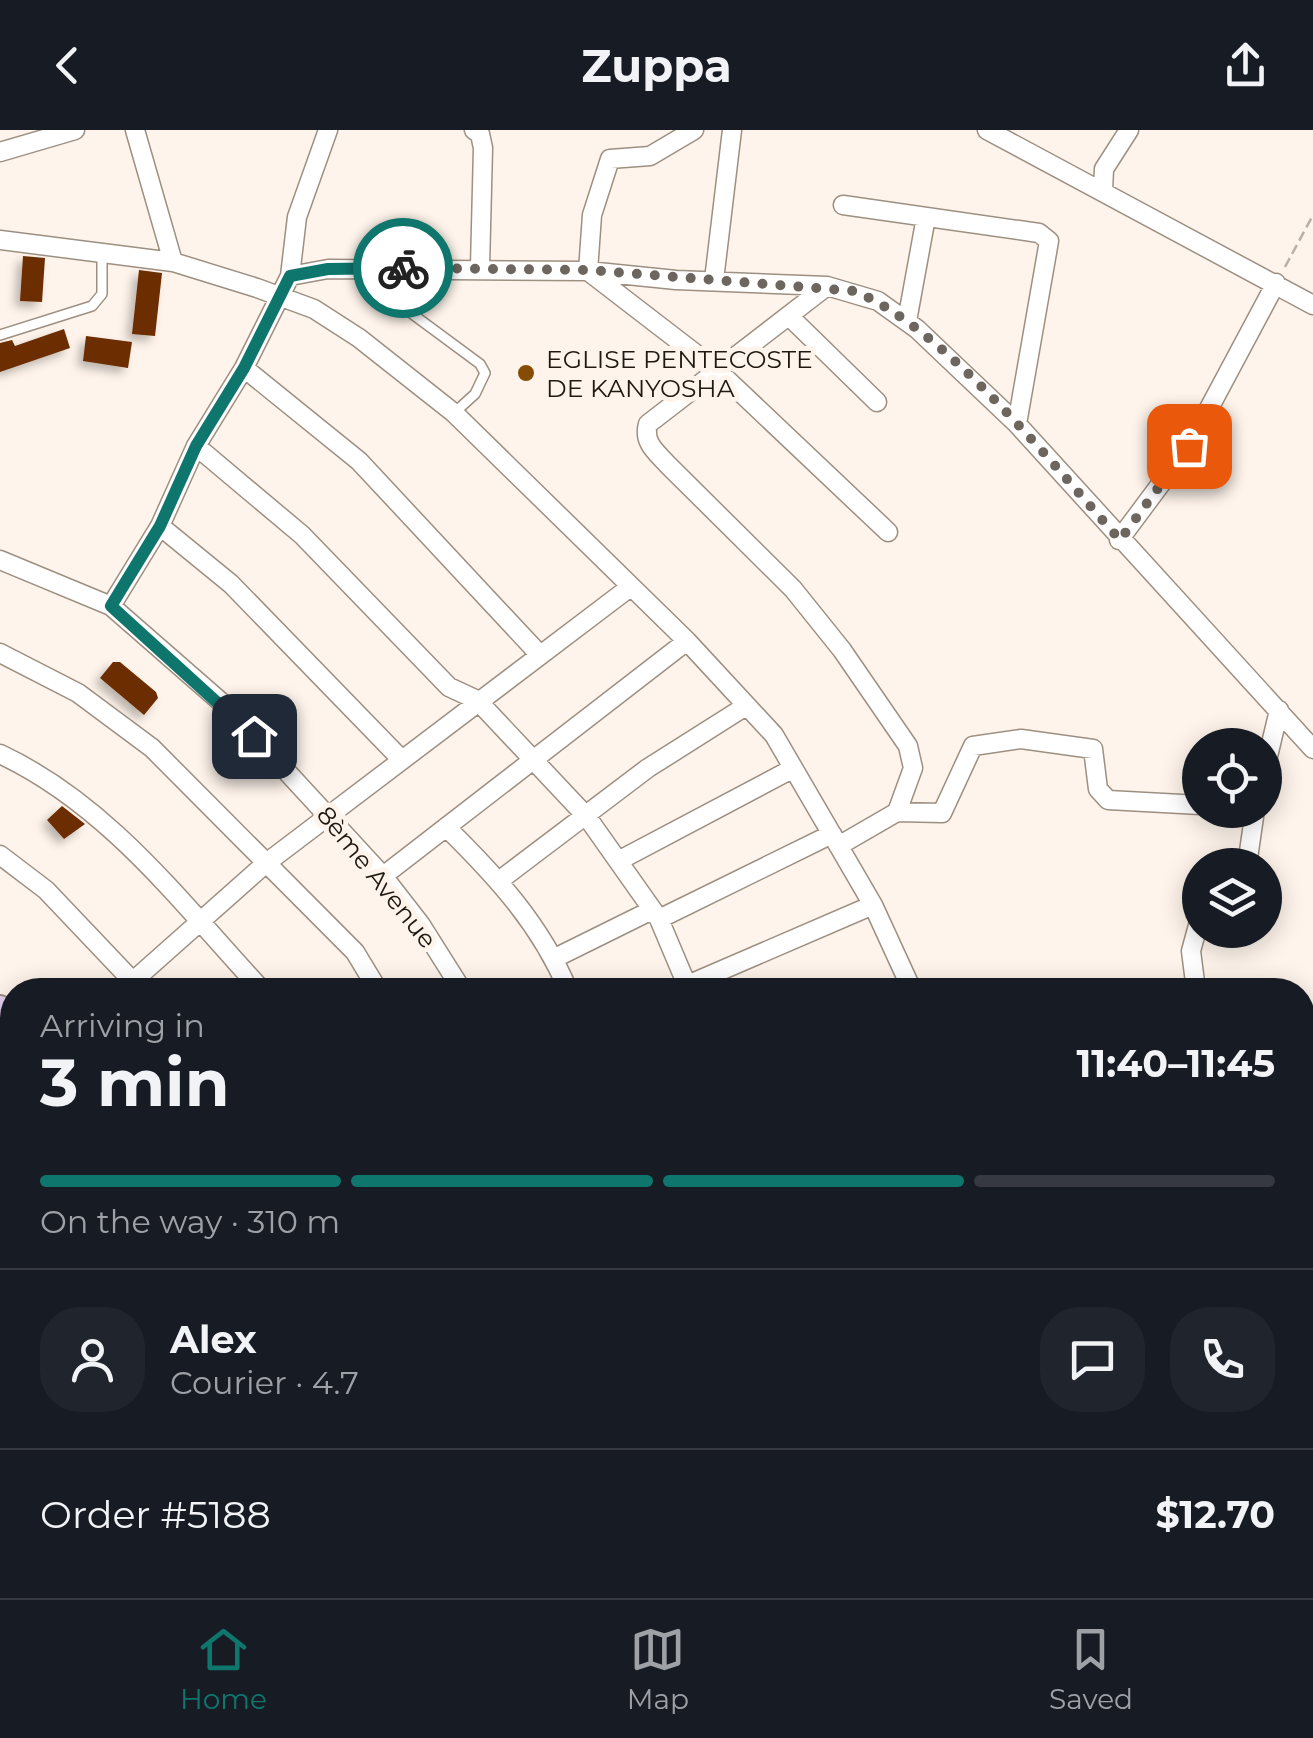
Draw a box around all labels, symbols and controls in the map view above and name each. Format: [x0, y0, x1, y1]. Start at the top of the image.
icon: back [40, 38, 95, 93]
text: Zuppa [581, 38, 732, 93]
icon: share [1218, 38, 1273, 93]
courier [353, 218, 453, 318]
icon: bike [376, 241, 431, 296]
place label: EGLISE PENTECOSTE DE KANYOSHA [546, 344, 813, 403]
marker: EGLISE PENTECOSTE DE KANYOSHA [515, 362, 537, 384]
pin [1147, 404, 1232, 489]
icon: bag [1162, 419, 1217, 474]
pin [212, 694, 297, 779]
icon: home [227, 709, 282, 764]
map controls [1182, 728, 1282, 948]
button: locate [1182, 728, 1282, 828]
street label: 8ème Avenue [311, 800, 443, 954]
button: layers [1182, 848, 1282, 948]
text: Arriving in [40, 1006, 205, 1045]
text: 11:40–11:45 [1076, 1040, 1275, 1087]
text: 3 min [40, 1043, 230, 1122]
text: On the way · 310 m [40, 1202, 340, 1241]
button: person [40, 1307, 145, 1412]
button: chat [1040, 1307, 1145, 1412]
button: phone [1170, 1307, 1275, 1412]
text: Alex [170, 1316, 257, 1363]
text: Courier · 4.7 [170, 1363, 359, 1402]
text: Order #5188 [40, 1491, 271, 1538]
text: $12.70 [1156, 1491, 1275, 1538]
tab: Home [180, 1622, 267, 1716]
tab: Map [627, 1622, 689, 1716]
tab: Saved [1049, 1622, 1133, 1716]

